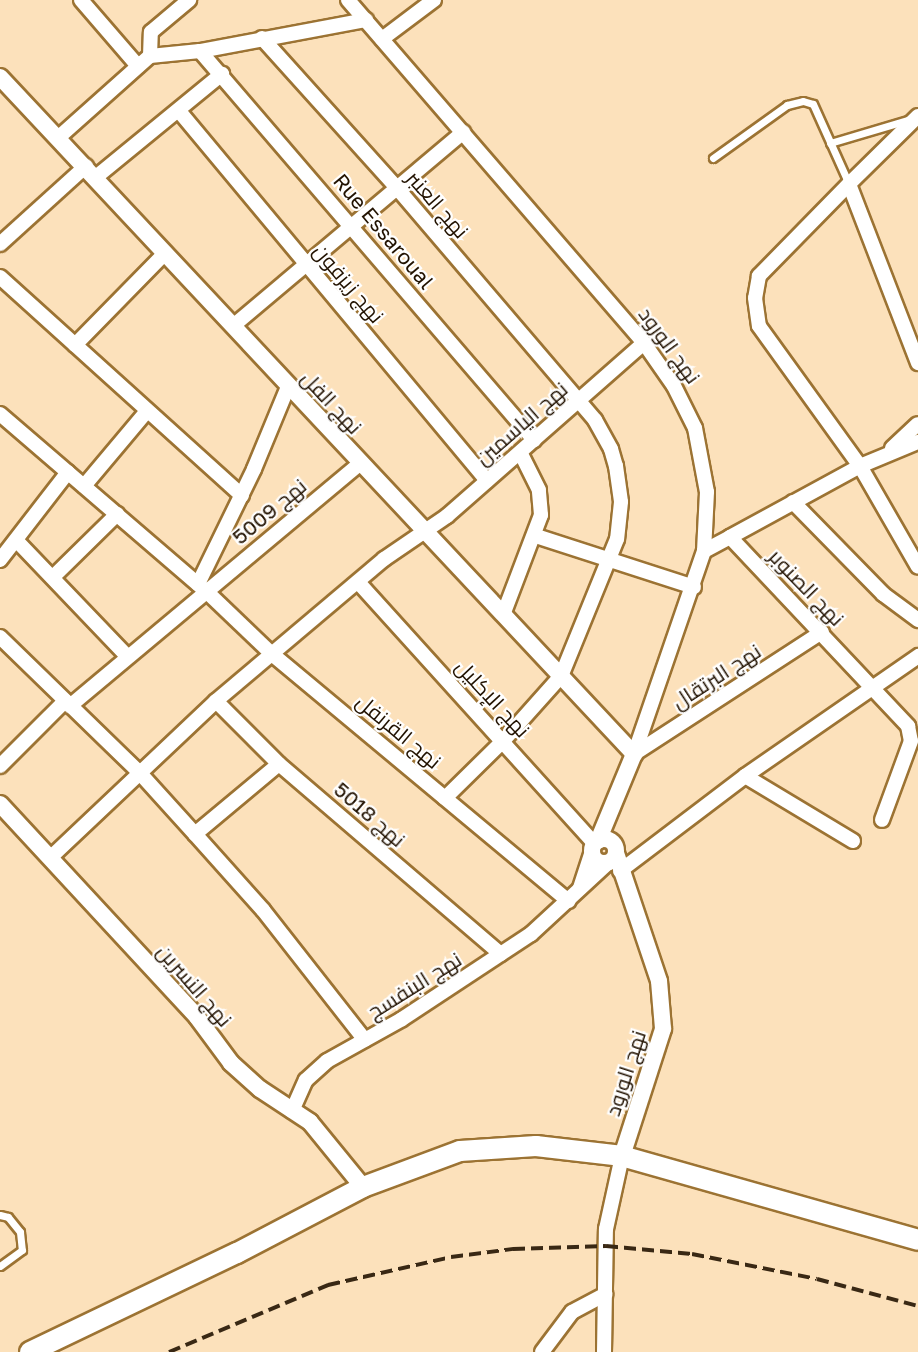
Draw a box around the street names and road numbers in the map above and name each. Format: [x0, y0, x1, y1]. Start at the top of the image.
street label: نهج العنبر [402, 165, 474, 243]
street label: Rue Essaroual [328, 168, 440, 294]
street label: نهج زيزفون [309, 238, 389, 328]
street label: نهج الورود [634, 302, 706, 388]
street label: نهج الفل [296, 365, 368, 439]
street label: نهج الياسمين [470, 376, 572, 470]
street label: نهج 5009 [227, 473, 311, 549]
street label: نهج الصنوبر [764, 543, 850, 631]
street label: نهج البرتقال [667, 638, 765, 714]
street label: نهج الإكليل [451, 654, 535, 742]
street label: نهج القرنفل [352, 688, 446, 774]
street label: نهج 5018 [329, 776, 411, 852]
street label: نهج النسرين [152, 938, 238, 1032]
street label: نهج البنفسج [362, 946, 466, 1024]
street label: نهج الورود [599, 1027, 651, 1119]

